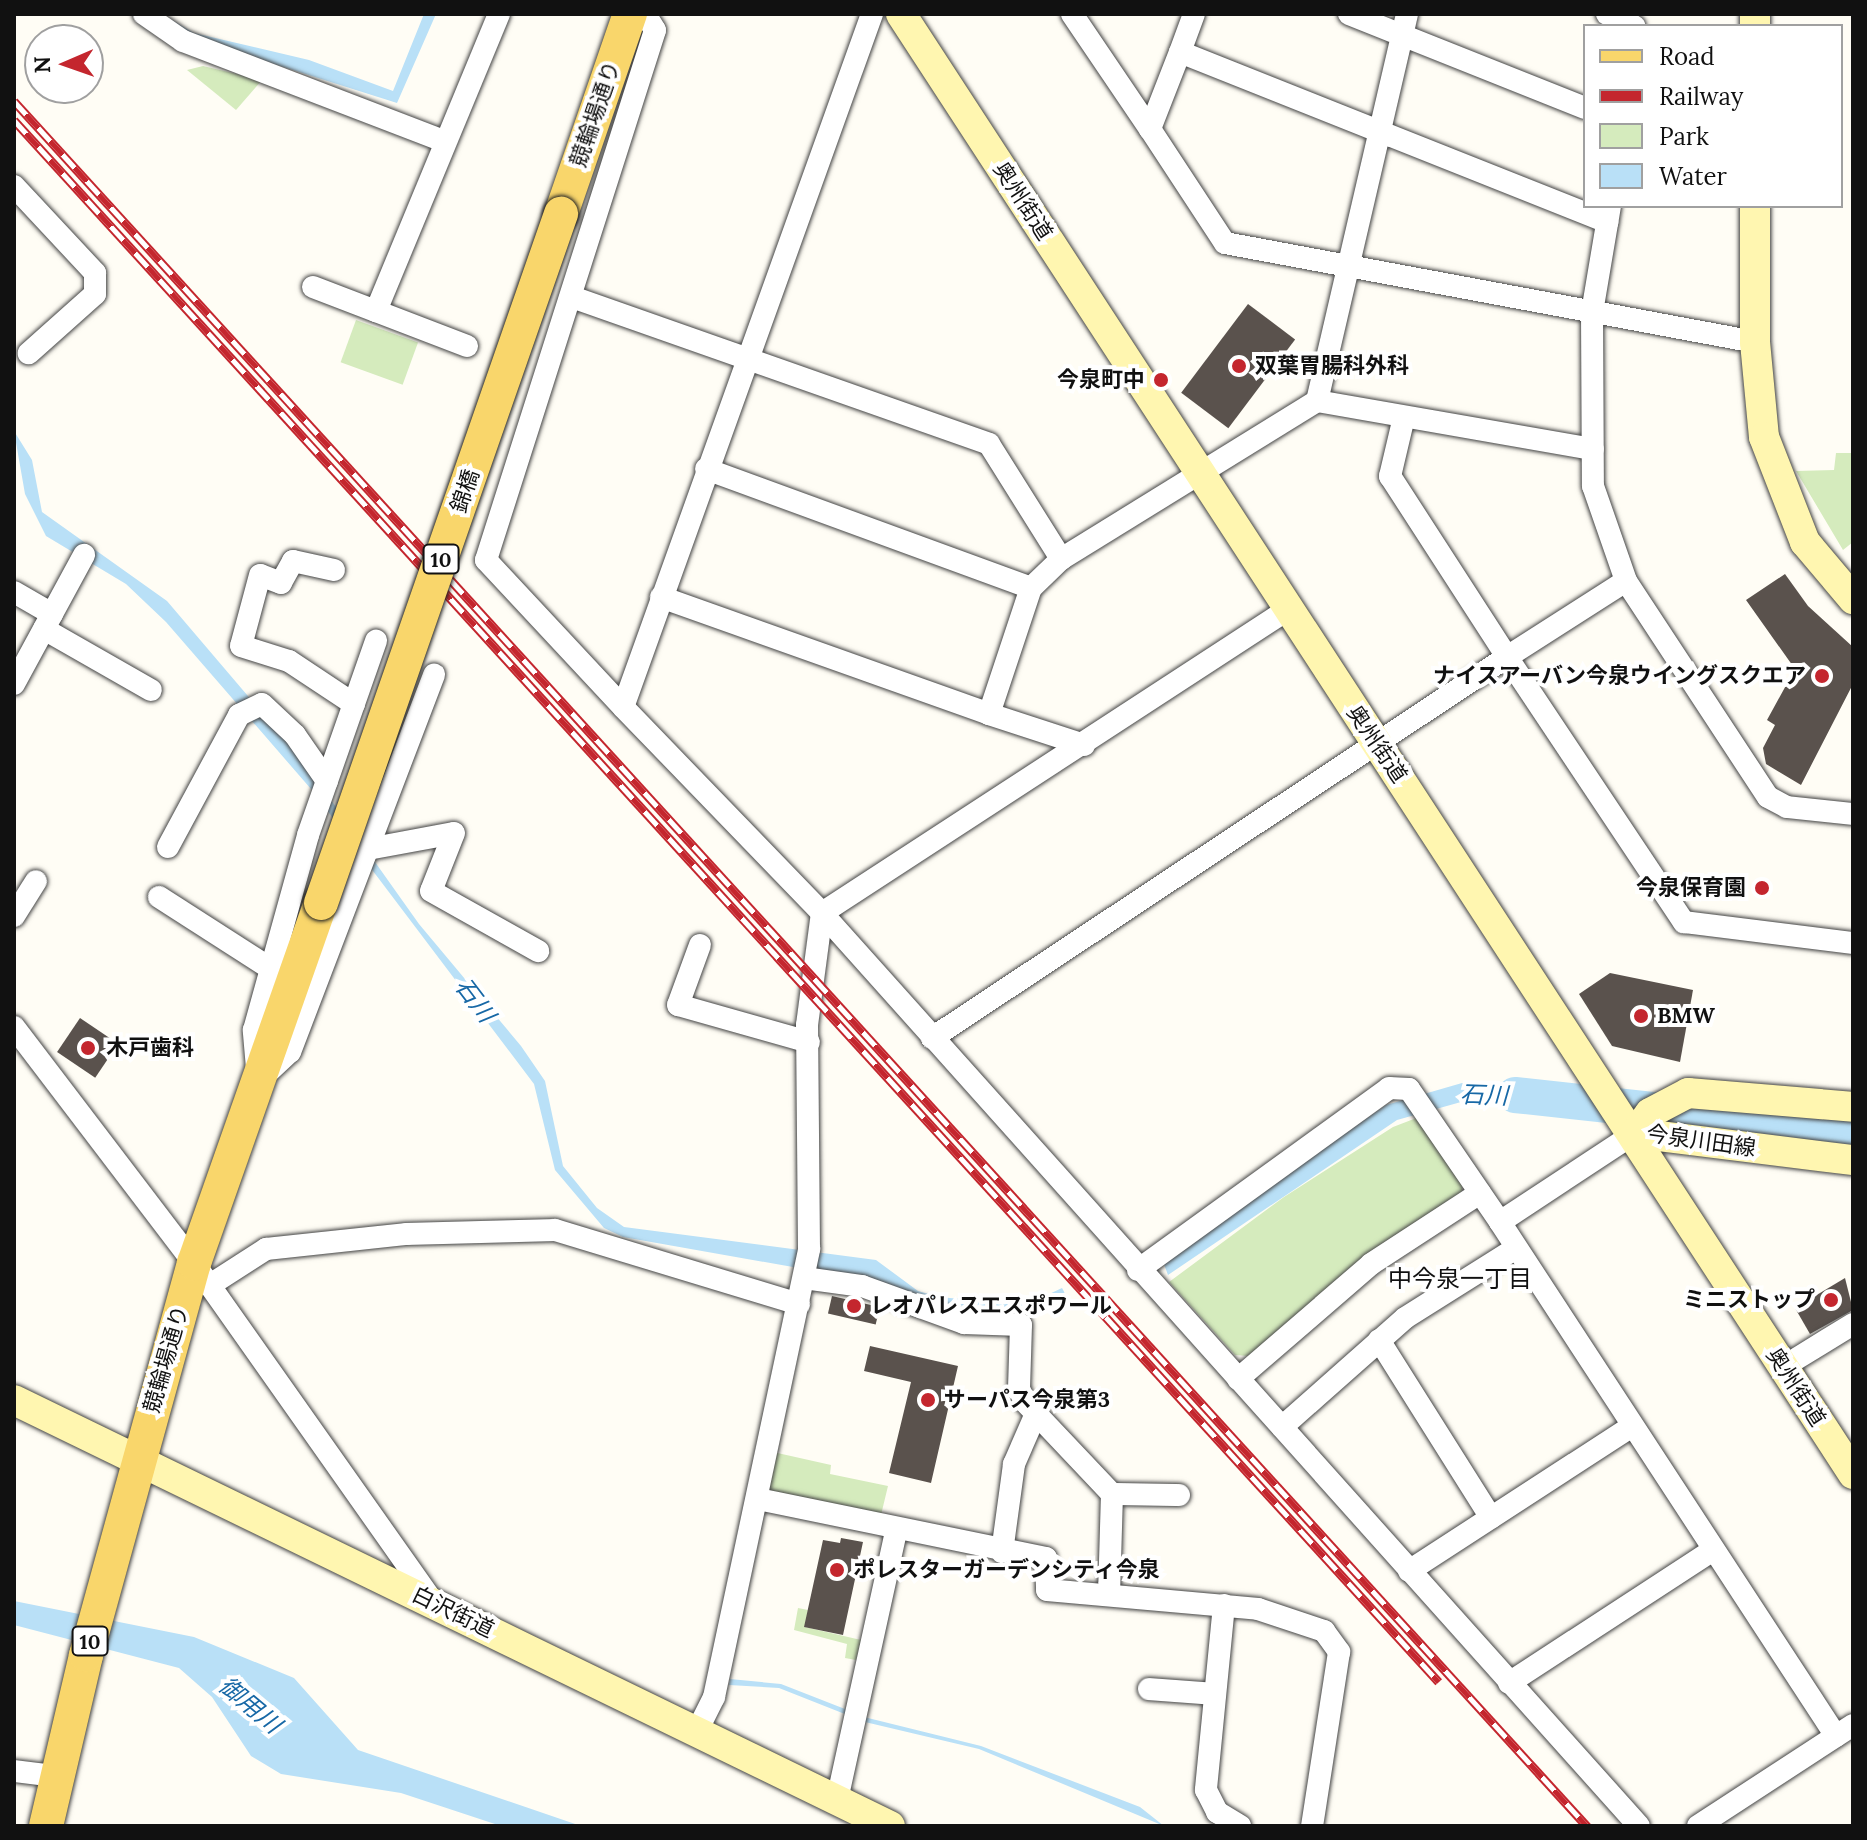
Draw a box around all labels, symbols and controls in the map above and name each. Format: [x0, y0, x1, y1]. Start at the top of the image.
north arrow [24, 24, 104, 104]
legend [1583, 24, 1843, 208]
text: Road [1659, 41, 1715, 72]
text: N [28, 56, 56, 74]
street label: 競輪場通り [565, 58, 625, 170]
text: Railway [1659, 81, 1743, 112]
text: Park [1659, 121, 1709, 152]
street label: 奥州街道 [988, 157, 1058, 245]
text: Water [1659, 161, 1727, 192]
place label: 双葉胃腸科外科 [1255, 353, 1409, 379]
marker: 双葉胃腸科外科 [1230, 357, 1248, 375]
place label: 今泉町中 [1057, 367, 1145, 393]
marker: 今泉町中 [1152, 371, 1170, 389]
street label: 錦橋 [445, 466, 485, 516]
road number: 10 [421, 543, 461, 575]
place label: ナイスアーバン今泉ウイングスクエア [1433, 663, 1806, 689]
marker: ナイスアーバン今泉ウイングスクエア [1813, 667, 1831, 685]
street label: 奥州街道 [1341, 700, 1413, 788]
place label: 今泉保育園 [1636, 875, 1746, 901]
marker: 今泉保育園 [1753, 879, 1771, 897]
water label: 石川 [449, 972, 501, 1028]
place label: BMW [1657, 1003, 1715, 1029]
marker: BMW [1632, 1007, 1650, 1025]
place label: 木戸歯科 [106, 1035, 194, 1061]
marker: 木戸歯科 [77, 1037, 99, 1059]
water label: 石川 [1460, 1080, 1508, 1110]
street label: 今泉川田線 [1645, 1120, 1757, 1162]
district label: 中今泉一丁目 [1388, 1265, 1532, 1293]
place label: ミニストップ [1683, 1287, 1815, 1313]
marker: ミニストップ [1822, 1291, 1840, 1309]
place label: レオパレスエスポワール [870, 1293, 1112, 1319]
marker: レオパレスエスポワール [845, 1297, 863, 1315]
street label: 競輪場通り [138, 1302, 194, 1416]
street label: 奥州街道 [1761, 1343, 1831, 1431]
place label: サーパス今泉第3 [944, 1387, 1110, 1413]
marker: サーパス今泉第3 [919, 1391, 937, 1409]
place label: ポレスターガーデンシティ今泉 [853, 1557, 1161, 1583]
marker: ポレスターガーデンシティ今泉 [828, 1561, 846, 1579]
street label: 白沢街道 [408, 1581, 498, 1643]
road number: 10 [70, 1625, 110, 1657]
water label: 御用川 [213, 1671, 287, 1739]

